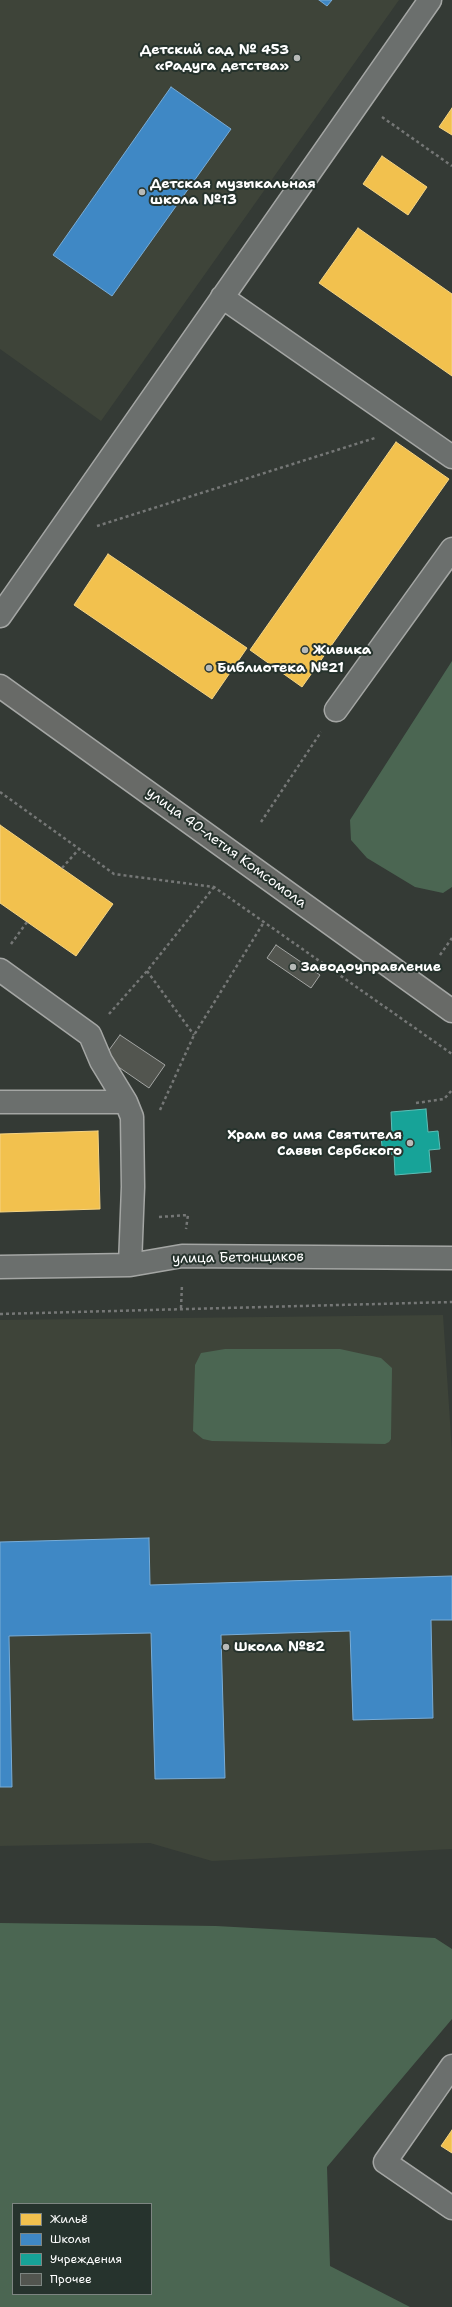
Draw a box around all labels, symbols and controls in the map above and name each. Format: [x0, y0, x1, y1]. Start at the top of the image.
place label: Детский сад № 453 «Радуга детства» [140, 42, 289, 74]
marker: Детский сад № 453 «Радуга детства» [292, 53, 302, 63]
place label: Детская музыкальная школа №13 [150, 176, 316, 208]
marker: Детская музыкальная школа №13 [137, 187, 147, 197]
place label: Живика [313, 642, 371, 658]
marker: Живика [300, 645, 310, 655]
place label: Библиотека №21 [217, 660, 344, 676]
marker: Библиотека №21 [204, 663, 214, 673]
street label: улица 40-летия Комсомола [143, 784, 309, 912]
place label: Заводоуправление [301, 959, 441, 975]
marker: Заводоуправление [288, 962, 298, 972]
place label: Храм во имя Святителя Саввы Сербского [227, 1127, 402, 1160]
marker: Храм во имя Святителя Саввы Сербского [405, 1138, 415, 1148]
street label: улица Бетонщиков [172, 1248, 304, 1268]
place label: Школа №82 [234, 1639, 325, 1655]
marker: Школа №82 [221, 1642, 231, 1652]
legend [12, 2203, 152, 2295]
text: Жильё [50, 2211, 88, 2227]
text: Школы [50, 2231, 90, 2247]
text: Учреждения [50, 2251, 122, 2267]
text: Прочее [50, 2271, 92, 2287]

